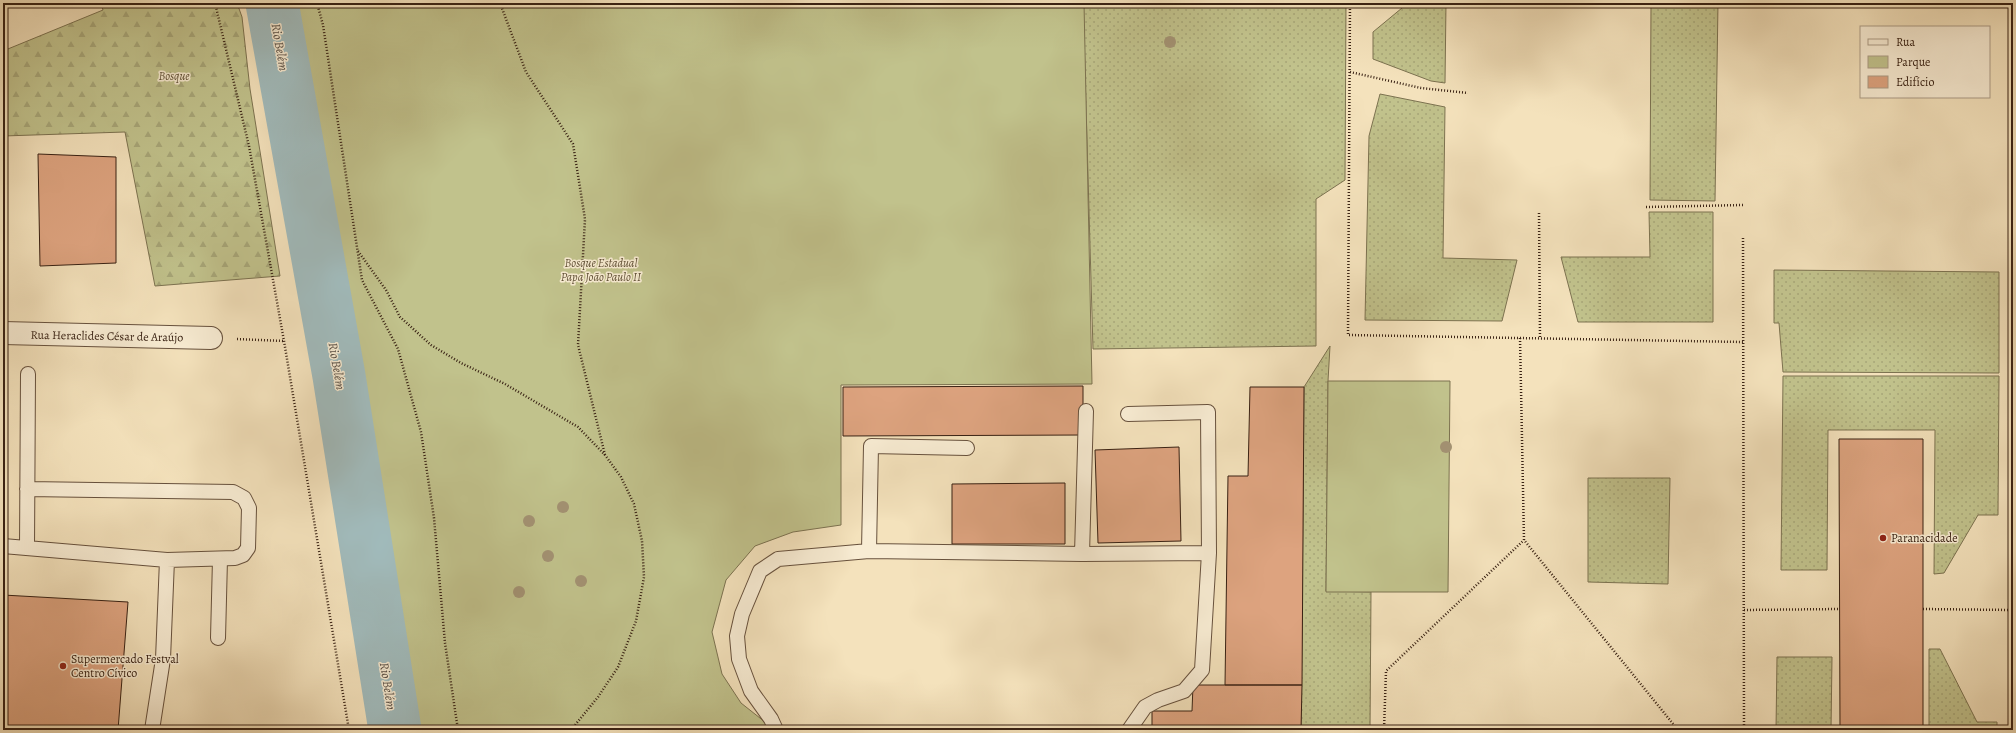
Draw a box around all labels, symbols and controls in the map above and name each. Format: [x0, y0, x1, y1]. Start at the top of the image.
water label: Rio Belém [267, 22, 293, 72]
legend [1860, 26, 1990, 98]
text: Rua [1896, 34, 1915, 50]
text: Parque [1896, 54, 1931, 70]
park label: Bosque [158, 68, 190, 84]
text: Edifício [1896, 74, 1934, 90]
park label: Bosque Estadual Papa João Paulo II [561, 255, 642, 285]
street label: Rua Heraclides César de Araújo [31, 327, 183, 345]
water label: Rio Belém [324, 341, 350, 391]
place label: Paranacidade [1891, 530, 1958, 546]
marker: Paranacidade [1878, 533, 1888, 543]
place label: Supermercado Festval Centro Cívico [71, 651, 179, 681]
marker: Supermercado Festval Centro Cívico [58, 661, 68, 671]
water label: Rio Belém [376, 661, 400, 711]

